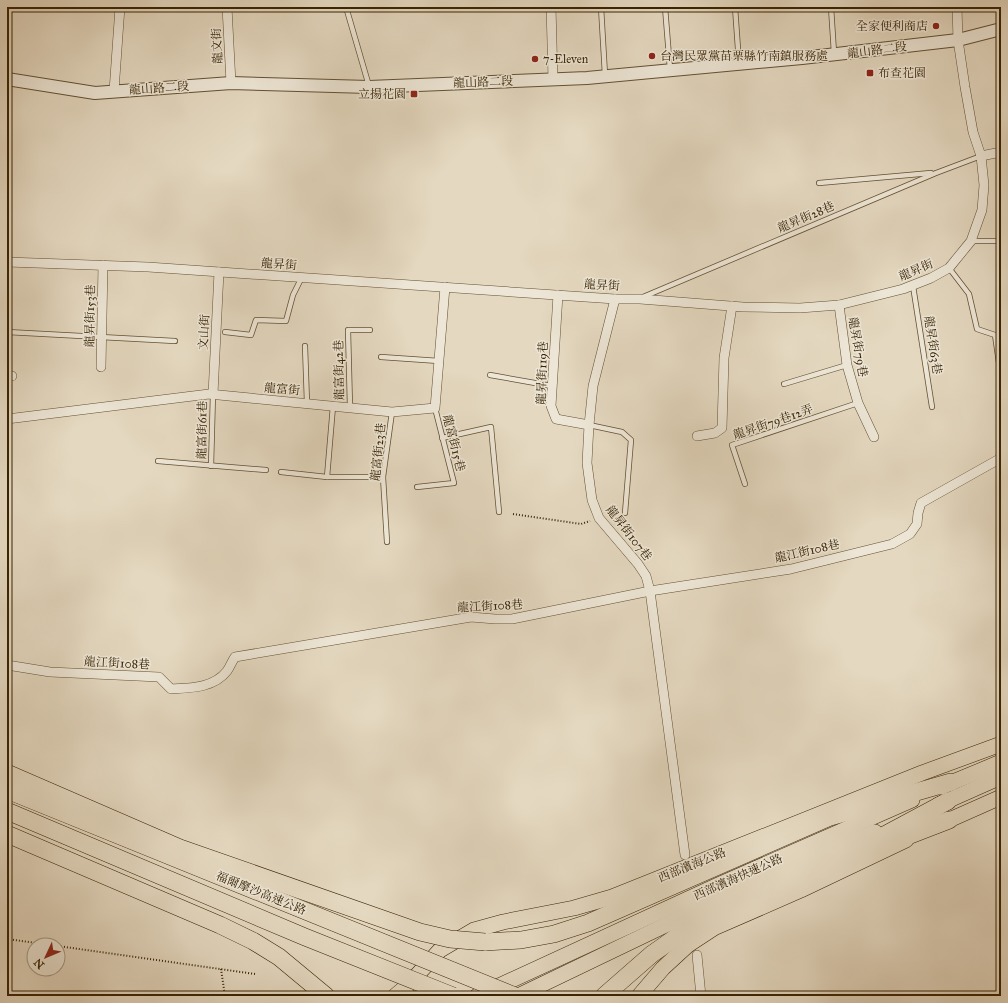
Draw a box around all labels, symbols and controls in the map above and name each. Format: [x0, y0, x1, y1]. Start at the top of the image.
place label: 全家便利商店 [856, 19, 928, 33]
marker: 全家便利商店 [931, 21, 941, 31]
street label: 龍文街 [209, 27, 225, 64]
street label: 龍山路二段 [846, 39, 908, 61]
place label: 台灣民眾黨苗栗縣竹南鎮服務處 [660, 49, 828, 63]
marker: 台灣民眾黨苗栗縣竹南鎮服務處 [647, 51, 657, 61]
place label: 7-Eleven [543, 52, 589, 66]
marker: 7-Eleven [530, 54, 540, 64]
place label: 布查花園 [878, 66, 926, 80]
marker: 布查花園 [865, 68, 875, 78]
street label: 龍山路二段 [453, 74, 513, 90]
street label: 龍山路二段 [129, 79, 189, 97]
place label: 立揚花園 [358, 87, 406, 101]
marker: 立揚花園 [409, 89, 419, 99]
street label: 龍昇街28巷 [776, 199, 836, 235]
street label: 龍昇街 [261, 256, 298, 272]
street label: 龍昇街 [897, 256, 936, 283]
street label: 龍昇街 [584, 277, 621, 293]
street label: 龍昇街153巷 [82, 284, 98, 348]
street label: 文山街 [196, 313, 212, 350]
street label: 龍昇街63巷 [921, 315, 945, 375]
street label: 龍昇街79巷 [846, 316, 870, 378]
street label: 龍富街42巷 [331, 340, 347, 400]
street label: 龍昇街119巷 [534, 341, 550, 405]
street label: 龍富街 [263, 380, 302, 398]
street label: 龍富街61巷 [194, 400, 210, 460]
street label: 龍昇街79巷12弄 [731, 402, 815, 442]
street label: 龍富街15巷 [440, 413, 468, 473]
street label: 龍富街23巷 [368, 422, 388, 482]
street label: 龍昇街107巷 [603, 503, 655, 563]
street label: 龍江街108巷 [773, 537, 841, 565]
street label: 龍江街108巷 [457, 597, 523, 615]
street label: 龍江街108巷 [84, 654, 150, 672]
street label: 西部濱海公路 [656, 845, 728, 885]
street label: 西部濱海快速公路 [691, 851, 785, 903]
street label: 福爾摩沙高速公路 [214, 869, 308, 917]
north arrow [26, 937, 66, 977]
text: N [31, 955, 47, 971]

